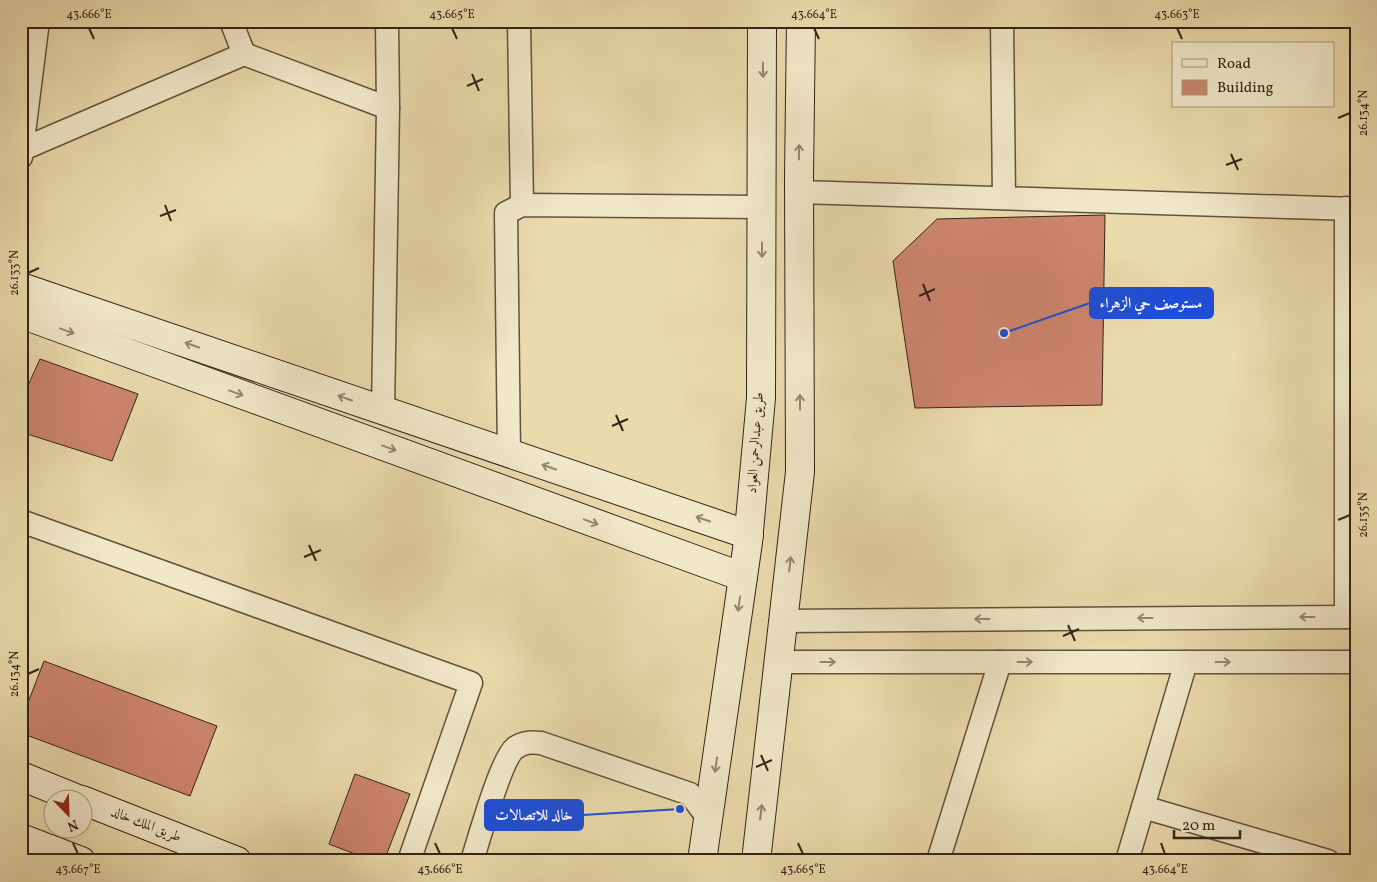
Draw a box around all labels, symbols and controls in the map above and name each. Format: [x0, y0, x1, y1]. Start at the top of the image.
text: 43.666°E [66, 7, 112, 23]
text: 43.665°E [429, 7, 475, 23]
text: 43.664°E [791, 7, 837, 23]
text: 43.663°E [1154, 7, 1200, 23]
legend [1172, 42, 1334, 108]
text: Road [1217, 54, 1251, 75]
one-way arrow [758, 62, 768, 78]
text: Building [1217, 78, 1274, 99]
text: 26.134°N [1356, 90, 1372, 136]
one-way arrow [794, 144, 804, 160]
one-way arrow [757, 242, 767, 258]
text: 26.133°N [7, 250, 23, 296]
callout: مستوصف حي الزهراء [1090, 288, 1213, 318]
text: مستوصف حي الزهراء [1100, 294, 1203, 315]
one-way arrow [59, 327, 74, 336]
one-way arrow [184, 340, 200, 350]
one-way arrow [228, 389, 243, 398]
street label: طريق عبدالرحمن العواد [743, 392, 769, 494]
one-way arrow [338, 393, 354, 402]
one-way arrow [795, 394, 805, 410]
one-way arrow [381, 444, 396, 453]
one-way arrow [542, 462, 557, 471]
text: 26.135°N [1356, 492, 1372, 538]
one-way arrow [695, 514, 711, 524]
one-way arrow [583, 518, 598, 527]
one-way arrow [785, 556, 795, 572]
one-way arrow [734, 595, 744, 611]
one-way arrow [1299, 612, 1316, 622]
one-way arrow [1137, 613, 1153, 623]
one-way arrow [974, 614, 990, 624]
text: 26.134°N [7, 651, 23, 697]
one-way arrow [819, 657, 835, 667]
one-way arrow [1016, 657, 1033, 667]
one-way arrow [1214, 657, 1230, 667]
one-way arrow [711, 756, 721, 772]
north arrow [42, 790, 92, 840]
callout: خالد للاتصالات [485, 800, 583, 830]
street label: طريق الملك خالد [108, 803, 184, 847]
one-way arrow [756, 805, 766, 821]
text: خالد للاتصالات [495, 806, 573, 827]
scale bar [1174, 807, 1241, 839]
text: N [64, 814, 81, 835]
text: 20 m [1182, 816, 1215, 837]
text: 43.667°E [55, 862, 101, 878]
text: 43.666°E [417, 862, 463, 878]
text: 43.665°E [780, 862, 826, 878]
text: 43.664°E [1142, 862, 1188, 878]

